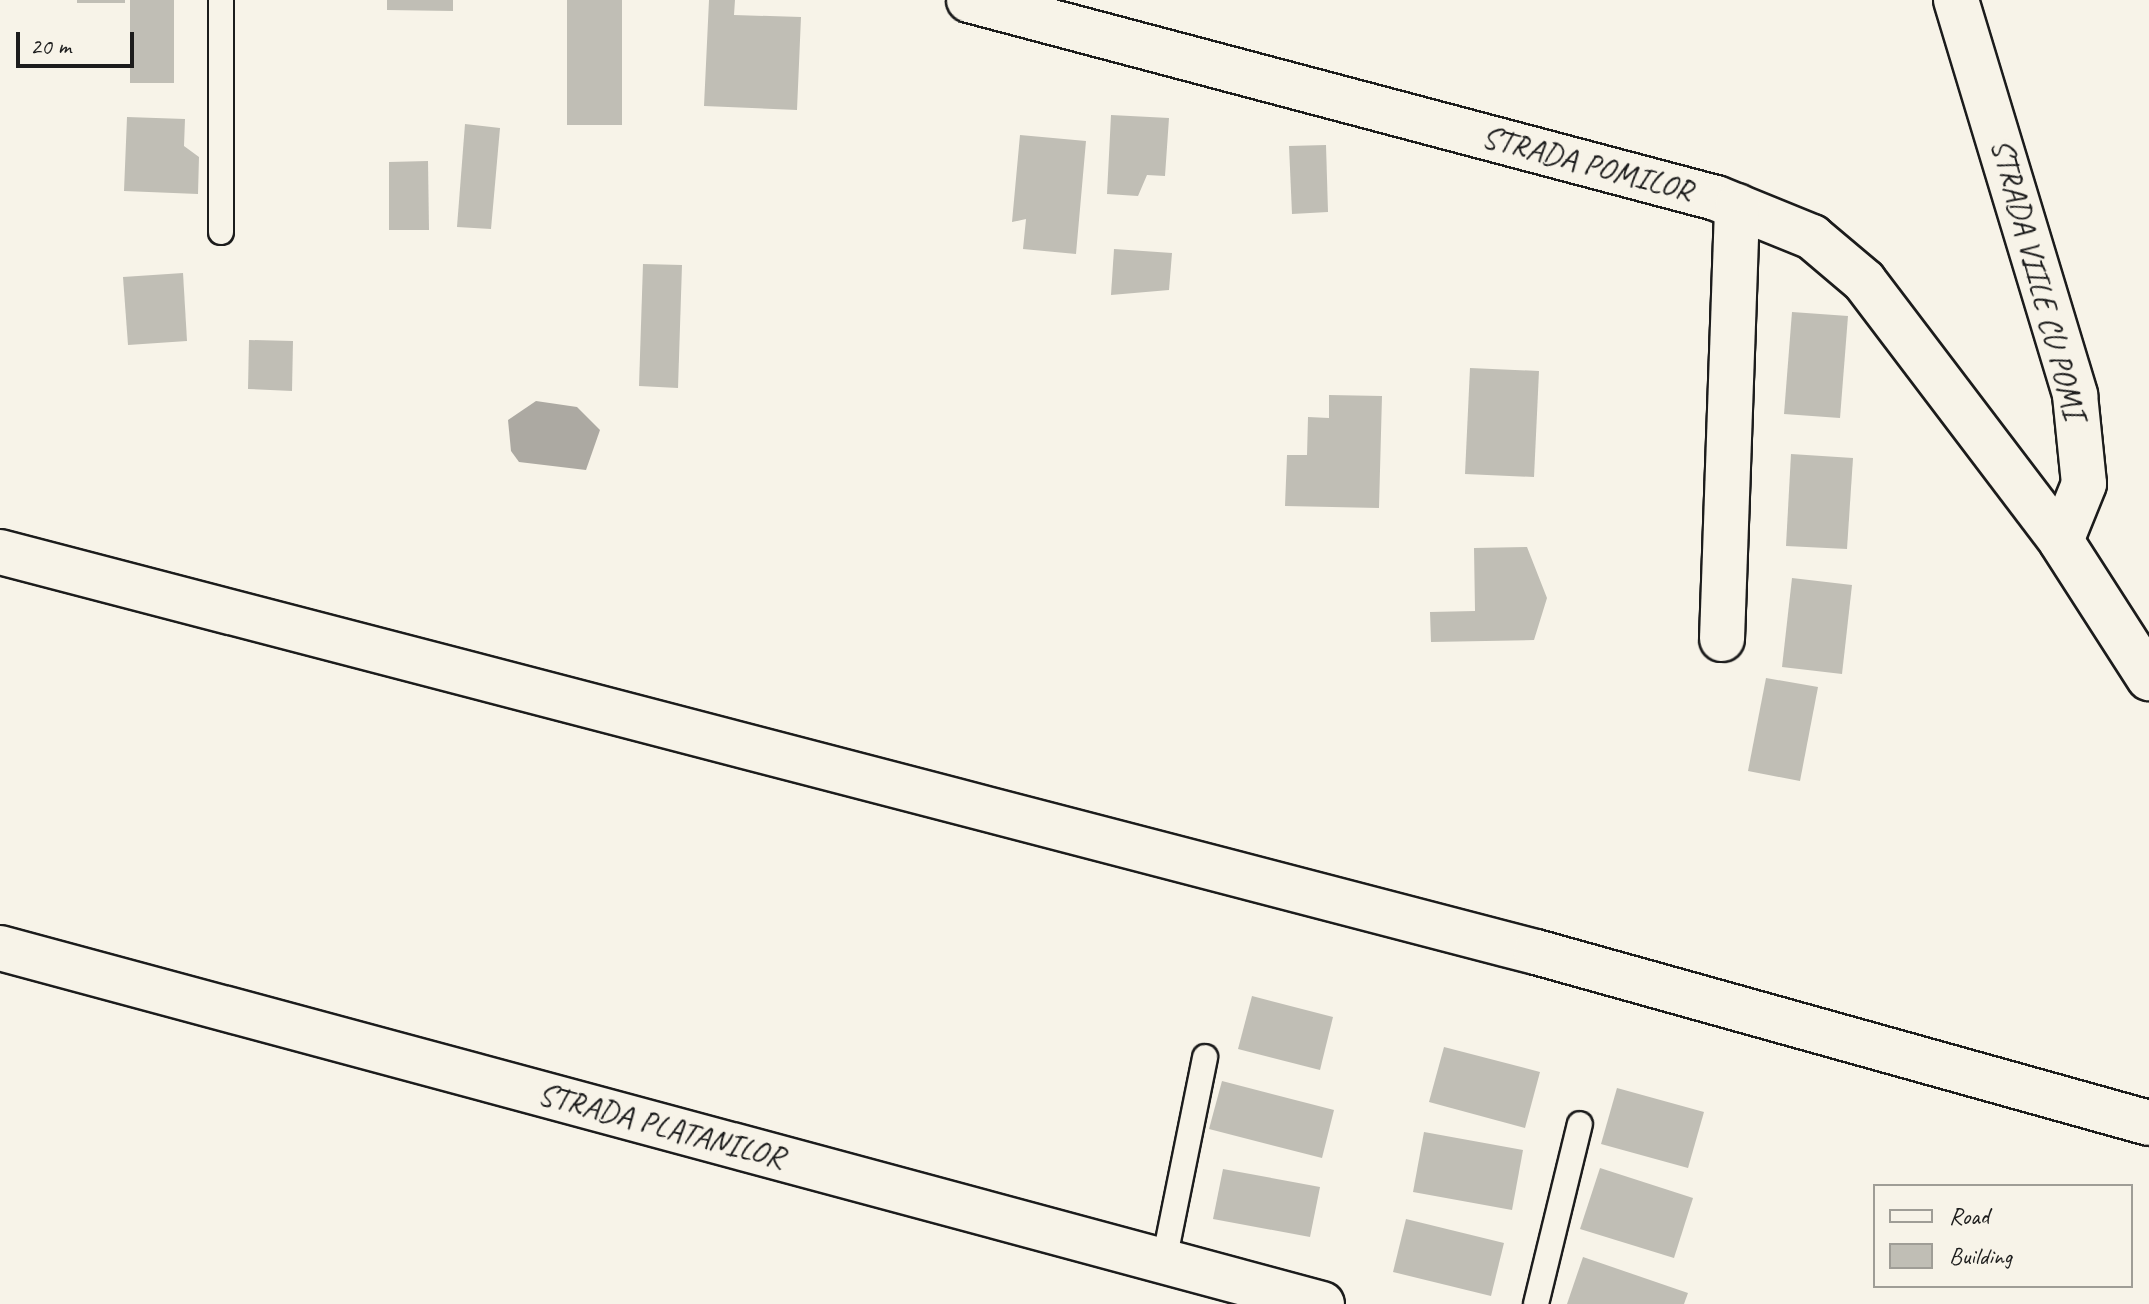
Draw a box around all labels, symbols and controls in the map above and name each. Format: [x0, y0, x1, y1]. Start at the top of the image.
scale bar [20, 16, 138, 66]
text: 20 m [30, 31, 71, 61]
street label: STRADA POMILOR [1477, 117, 1697, 211]
street label: STRADA VIILE CU POMI [1982, 135, 2094, 423]
street label: STRADA PLATANILOR [533, 1074, 789, 1178]
legend [1873, 1184, 2133, 1288]
text: Road [1949, 1201, 1989, 1231]
text: Building [1949, 1241, 2012, 1271]

